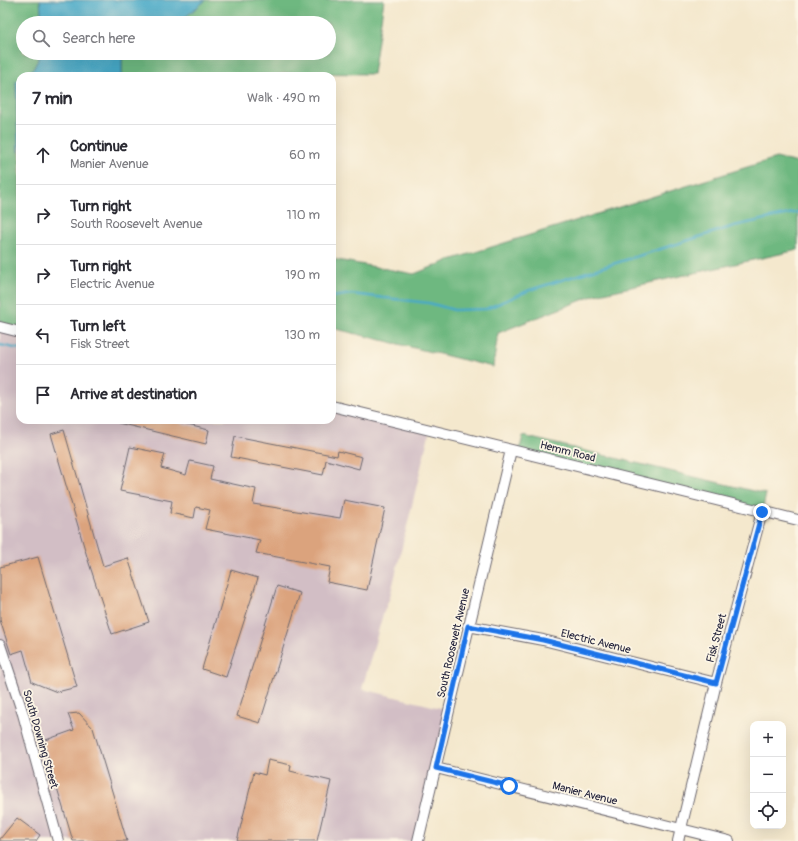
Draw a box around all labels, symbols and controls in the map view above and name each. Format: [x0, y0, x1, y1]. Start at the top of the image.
search box [16, 16, 336, 60]
icon: search [30, 27, 52, 49]
text: Search here [62, 29, 135, 48]
text: 7 min [32, 88, 72, 109]
text: Walk · 490 m [247, 90, 320, 106]
text: Continue [70, 137, 128, 156]
icon: ahead [32, 144, 54, 166]
text: 60 m [289, 147, 320, 163]
text: Manier Avenue [70, 156, 149, 172]
text: Turn right [70, 197, 131, 216]
icon: right [32, 204, 54, 226]
text: 110 m [287, 207, 320, 223]
text: South Roosevelt Avenue [70, 216, 202, 232]
text: Turn right [70, 257, 131, 276]
icon: right [32, 264, 54, 286]
text: 190 m [285, 267, 320, 283]
text: Electric Avenue [70, 276, 154, 292]
text: Turn left [70, 317, 126, 336]
icon: left [32, 324, 54, 346]
text: 130 m [284, 327, 320, 343]
text: Fisk Street [70, 336, 129, 352]
icon: arrive [32, 384, 54, 406]
text: Arrive at destination [70, 385, 197, 404]
street label: Hemm Road [539, 438, 597, 465]
route end [753, 503, 771, 521]
street label: South Roosevelt Avenue [435, 587, 473, 699]
street label: Fisk Street [704, 612, 729, 664]
street label: Electric Avenue [560, 627, 633, 657]
street label: South Downing Street [20, 688, 61, 790]
map controls [750, 721, 786, 829]
button: + [750, 721, 786, 757]
button: − [750, 757, 786, 793]
route start [500, 777, 518, 795]
street label: Manier Avenue [551, 779, 619, 808]
button: locate [750, 793, 786, 829]

